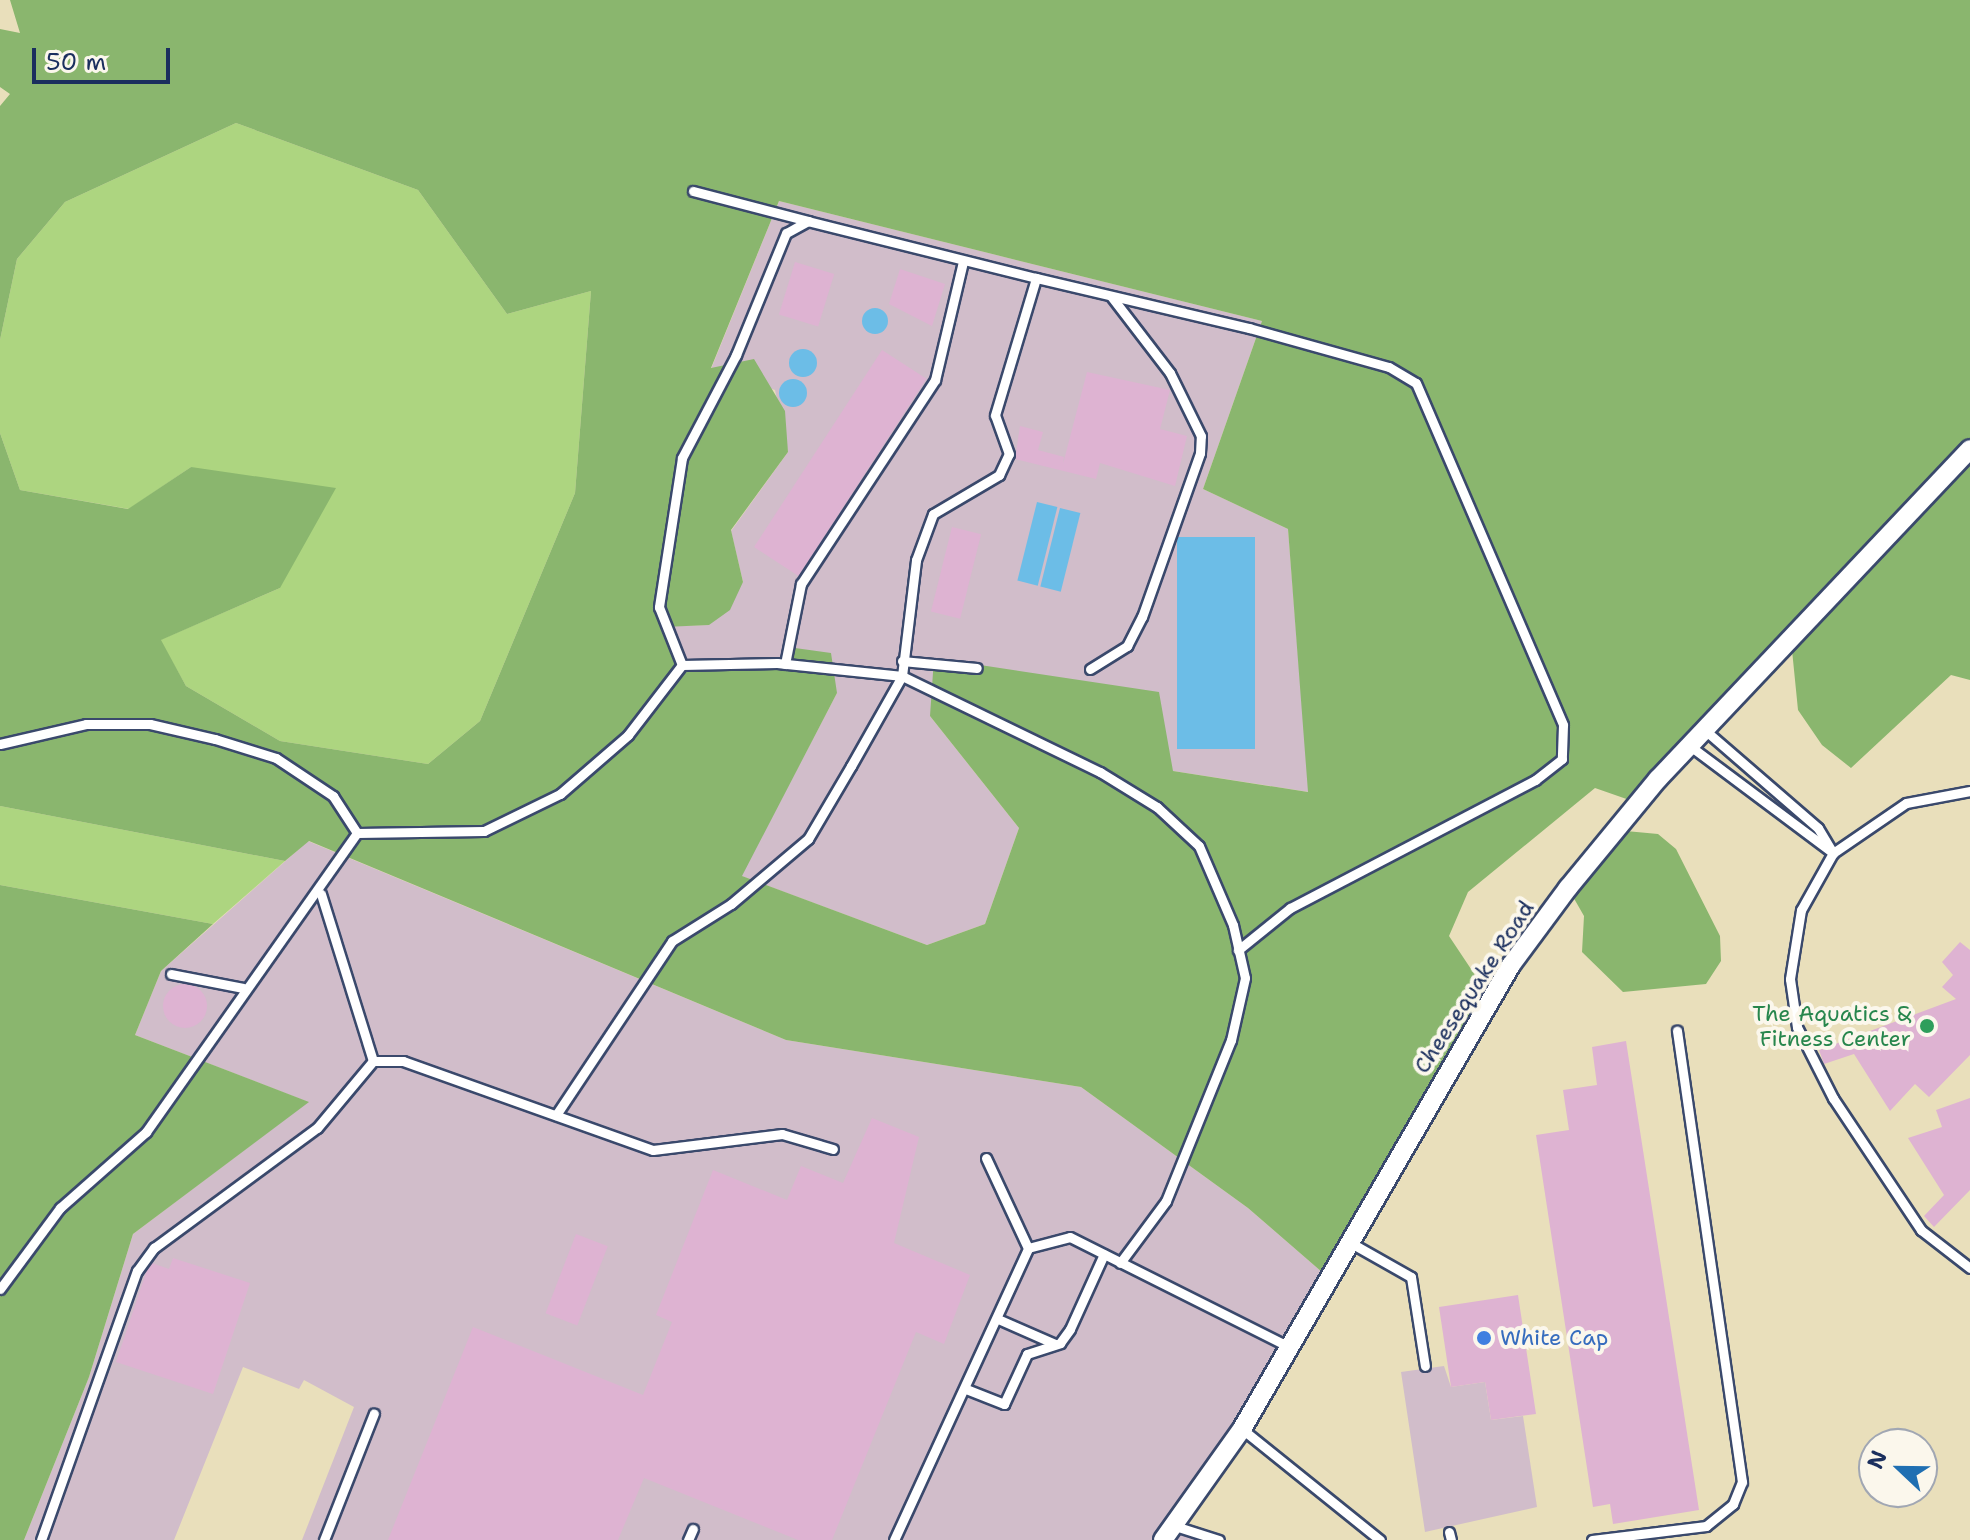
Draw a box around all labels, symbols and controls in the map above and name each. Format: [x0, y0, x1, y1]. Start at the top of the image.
scale bar [36, 32, 174, 82]
text: 50 m [46, 46, 106, 78]
street label: Cheesequake Road [1408, 896, 1540, 1078]
place label: The Aquatics & Fitness Center [1752, 1000, 1911, 1052]
marker: The Aquatics & Fitness Center [1918, 1017, 1936, 1035]
place label: White Cap [1500, 1325, 1608, 1351]
marker: White Cap [1475, 1329, 1493, 1347]
north arrow [1858, 1428, 1938, 1508]
text: N [1860, 1446, 1894, 1473]

